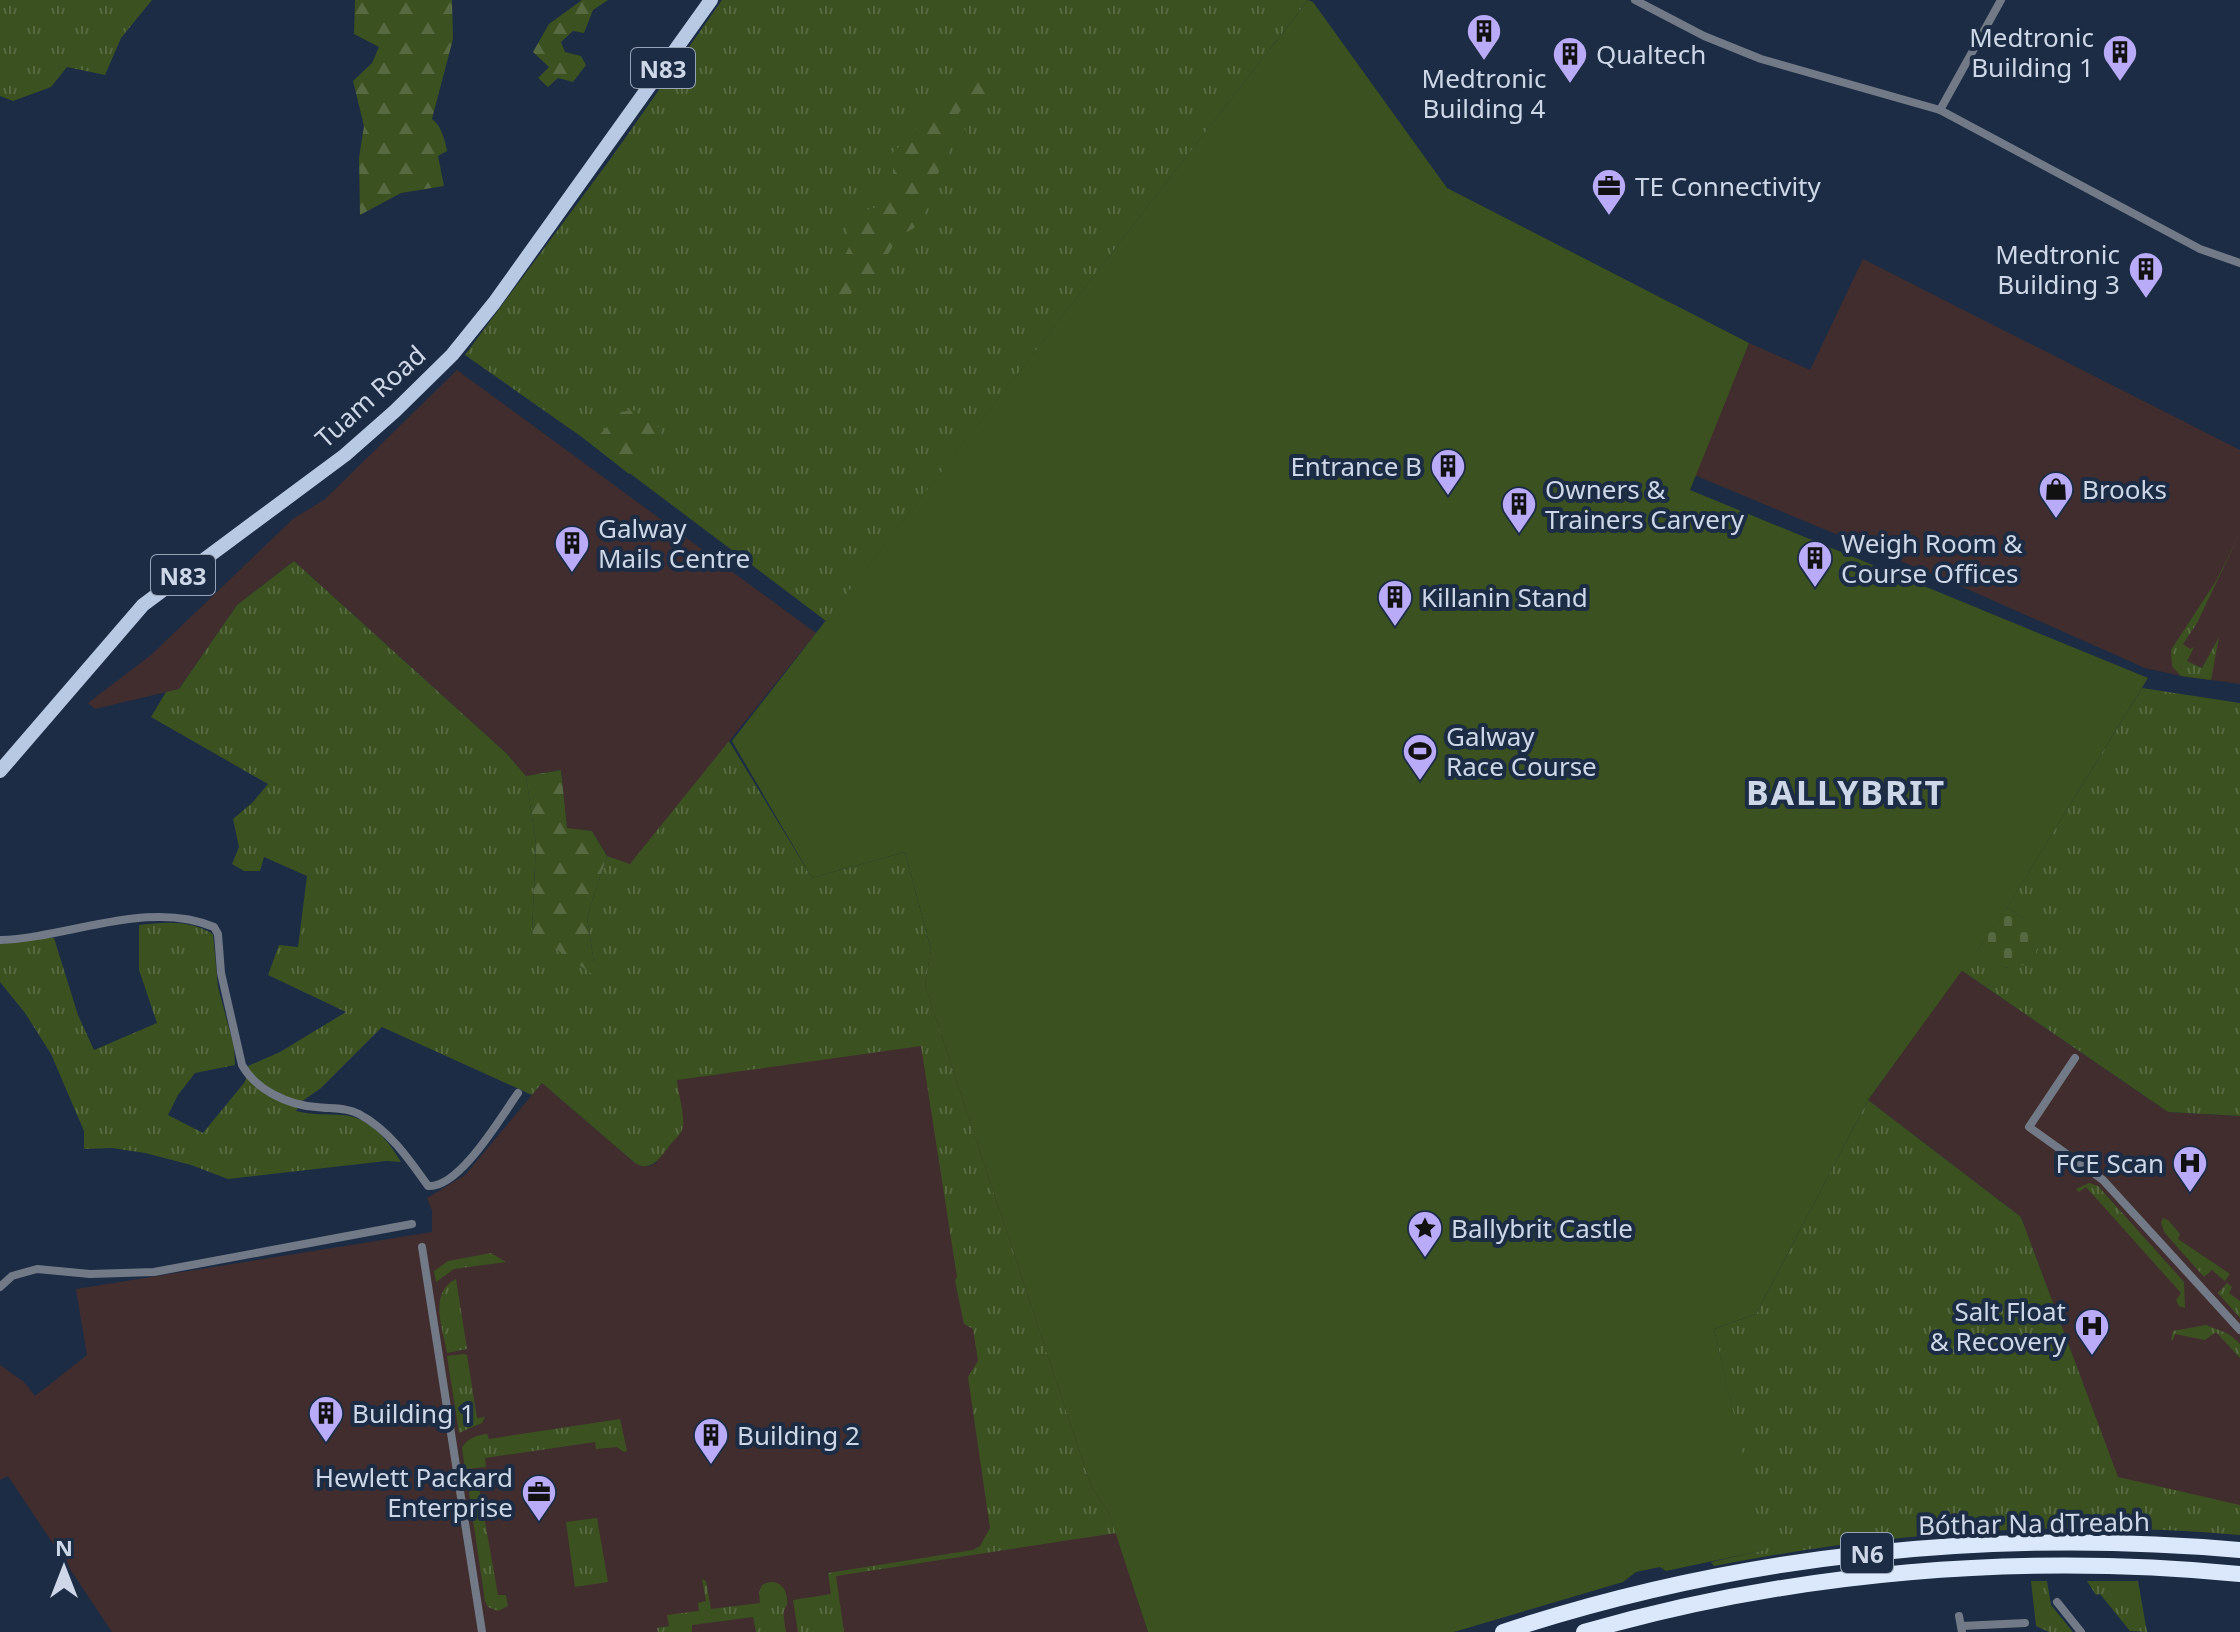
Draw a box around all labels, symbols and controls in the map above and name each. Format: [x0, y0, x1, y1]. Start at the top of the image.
building icon: Medtronic Building 4 [1465, 12, 1503, 62]
place label: Medtronic Building 1 [1969, 19, 2094, 85]
building icon: Medtronic Building 1 [2101, 33, 2139, 83]
building icon: Qualtech [1551, 35, 1589, 85]
place label: Qualtech [1596, 36, 1706, 72]
road number: N83 [631, 48, 695, 88]
place label: Medtronic Building 4 [1422, 60, 1546, 126]
office icon: TE Connectivity [1590, 167, 1628, 217]
place label: TE Connectivity [1635, 168, 1822, 204]
place label: Medtronic Building 3 [1995, 236, 2120, 302]
building icon: Medtronic Building 3 [2127, 250, 2165, 300]
street label: Tuam Road [307, 337, 433, 455]
building icon: Entrance B [1429, 447, 1467, 497]
place label: Entrance B [1290, 448, 1422, 484]
shop icon: Brooks [2037, 470, 2075, 520]
place label: Owners & Trainers Carvery [1545, 471, 1745, 537]
place label: Brooks [2082, 471, 2167, 507]
building icon: Owners & Trainers Carvery [1500, 485, 1538, 535]
place label: Galway Mails Centre [598, 510, 750, 576]
building icon: Galway Mails Centre [553, 524, 591, 574]
place label: Weigh Room & Course Offices [1841, 525, 2023, 591]
building icon: Weigh Room & Course Offices [1796, 539, 1834, 589]
road number: N83 [151, 555, 215, 595]
building icon: Killanin Stand [1376, 578, 1414, 628]
place label: Killanin Stand [1421, 579, 1588, 615]
place label: Galway Race Course [1446, 718, 1597, 784]
sports icon: Galway Race Course [1401, 732, 1439, 782]
district label: BALLYBRIT [1746, 769, 1946, 815]
hospital icon: FCE Scan [2171, 1144, 2209, 1194]
place label: FCE Scan [2055, 1145, 2164, 1181]
place icon: Ballybrit Castle [1406, 1209, 1444, 1259]
place label: Ballybrit Castle [1451, 1210, 1633, 1246]
place label: Salt Float & Recovery [1930, 1293, 2067, 1359]
hospital icon: Salt Float & Recovery [2073, 1307, 2111, 1357]
building icon: Building 1 [307, 1394, 345, 1444]
place label: Building 1 [352, 1395, 475, 1431]
building icon: Building 2 [692, 1416, 730, 1466]
place label: Building 2 [737, 1417, 860, 1453]
place label: Hewlett Packard Enterprise [315, 1459, 513, 1525]
office icon: Hewlett Packard Enterprise [520, 1473, 558, 1523]
street label: Bóthar Na dTreabh [1918, 1503, 2150, 1543]
north arrow [24, 1528, 104, 1608]
text: N [55, 1532, 73, 1562]
road number: N6 [1841, 1533, 1893, 1573]

